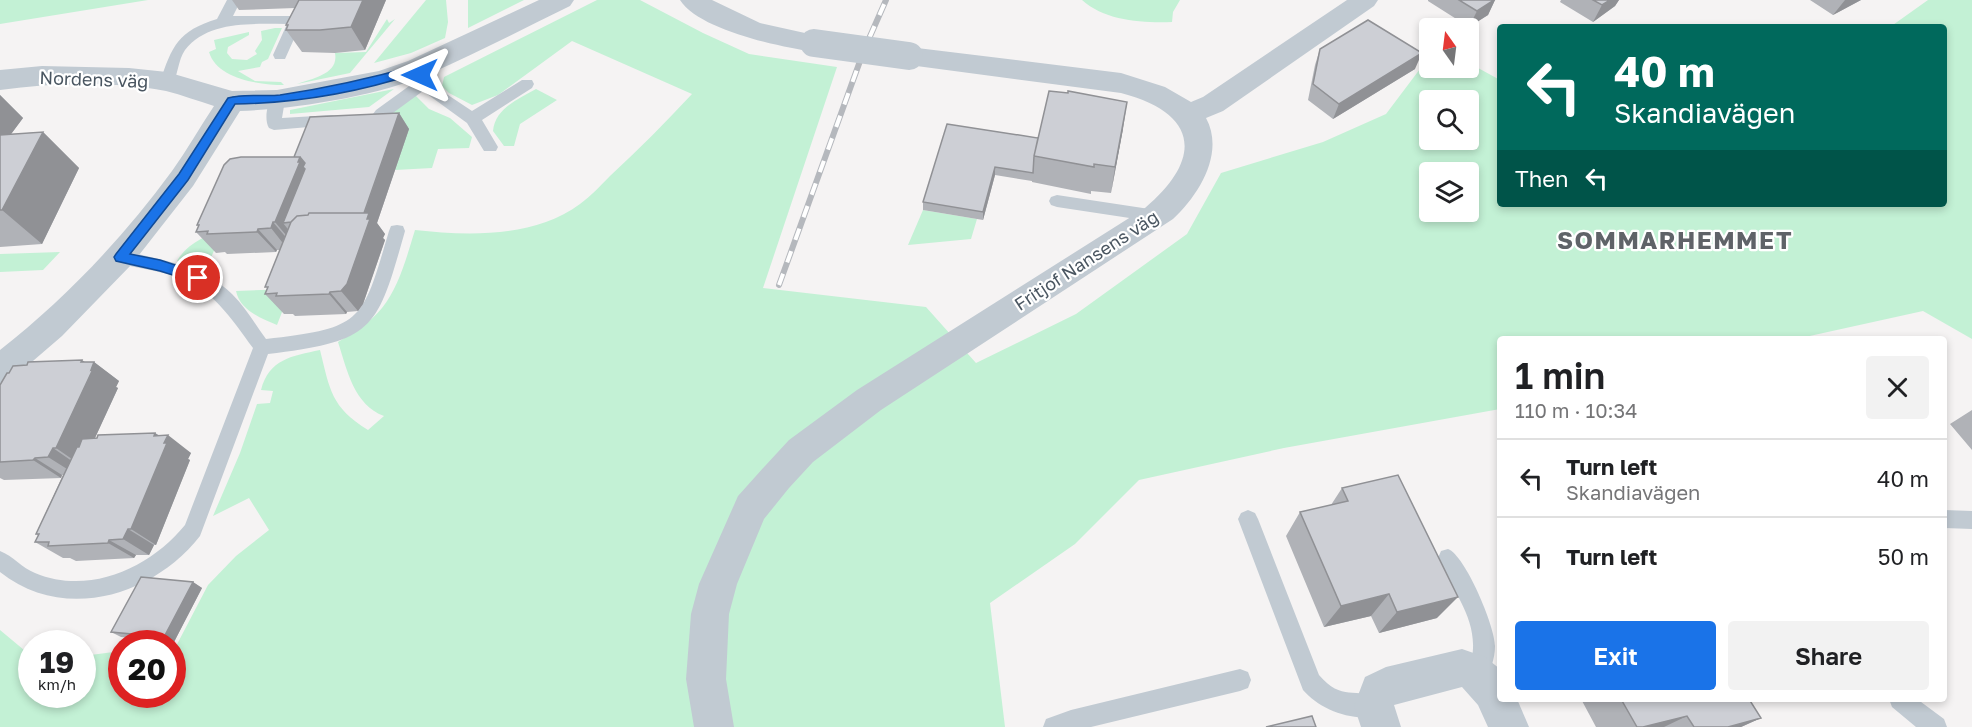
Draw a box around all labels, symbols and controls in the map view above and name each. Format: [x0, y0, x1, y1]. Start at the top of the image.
north arrow [1419, 18, 1479, 78]
map controls [1419, 18, 1479, 222]
position arrow [388, 43, 452, 107]
text: 40 m [1614, 46, 1715, 96]
icon: left [1515, 48, 1593, 126]
street label: Nordens väg [39, 66, 149, 92]
button: search [1419, 90, 1479, 150]
text: Skandiavägen [1614, 97, 1795, 129]
button: layers [1419, 162, 1479, 222]
icon: left [1580, 162, 1613, 195]
text: Then [1515, 165, 1568, 192]
street label: Fritjof Nansens väg [1010, 205, 1162, 315]
district label: SOMMARHEMMET [1557, 225, 1793, 254]
pin [172, 252, 223, 303]
icon: arrive [181, 261, 214, 294]
text: 1 min [1515, 354, 1605, 397]
button: close [1866, 356, 1929, 419]
text: 110 m · 10:34 [1515, 398, 1638, 422]
text: Turn left [1566, 453, 1657, 480]
icon: left [1515, 462, 1548, 495]
text: 40 m [1877, 465, 1929, 492]
text: Skandiavägen [1566, 480, 1700, 504]
icon: left [1515, 540, 1548, 573]
text: Turn left [1566, 543, 1657, 570]
text: 50 m [1878, 543, 1929, 570]
button: Exit [1515, 621, 1716, 690]
button: Share [1728, 621, 1929, 690]
speed limit sign: 20 [108, 630, 186, 708]
text: 19 [40, 644, 74, 680]
text: km/h [38, 675, 76, 693]

